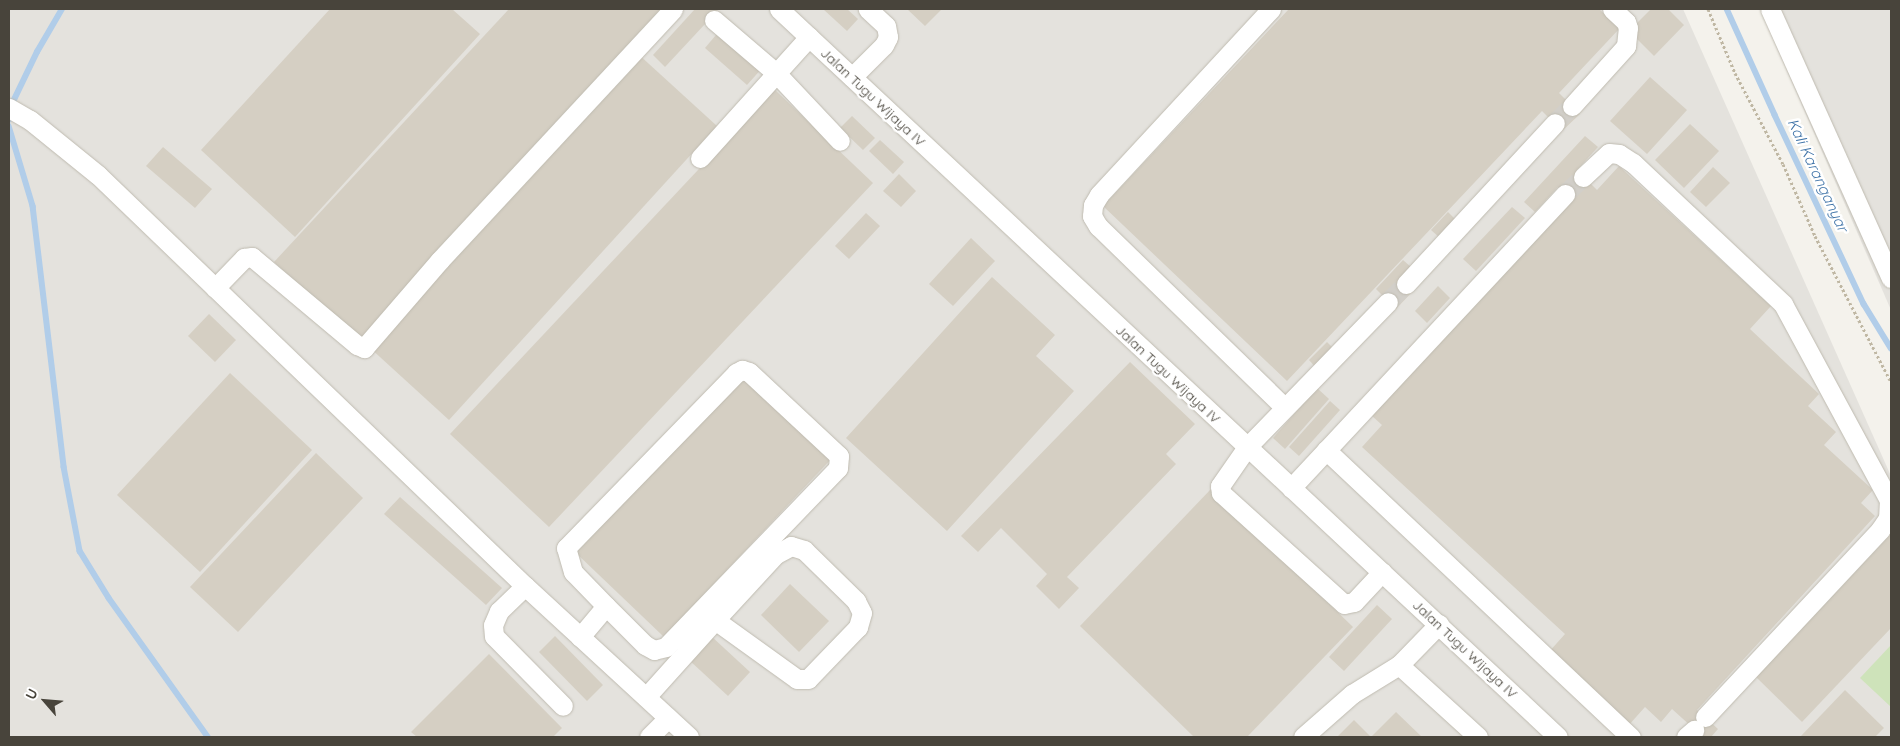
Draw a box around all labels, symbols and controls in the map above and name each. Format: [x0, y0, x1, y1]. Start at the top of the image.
street label: Jalan Tugu Wijaya IV [817, 44, 929, 150]
water label: Kali Karanganyar [1784, 116, 1852, 234]
street label: Jalan Tugu Wijaya IV [1112, 321, 1224, 427]
street label: Jalan Tugu Wijaya IV [1409, 596, 1521, 702]
north arrow [20, 676, 70, 726]
text: U [21, 686, 42, 703]

